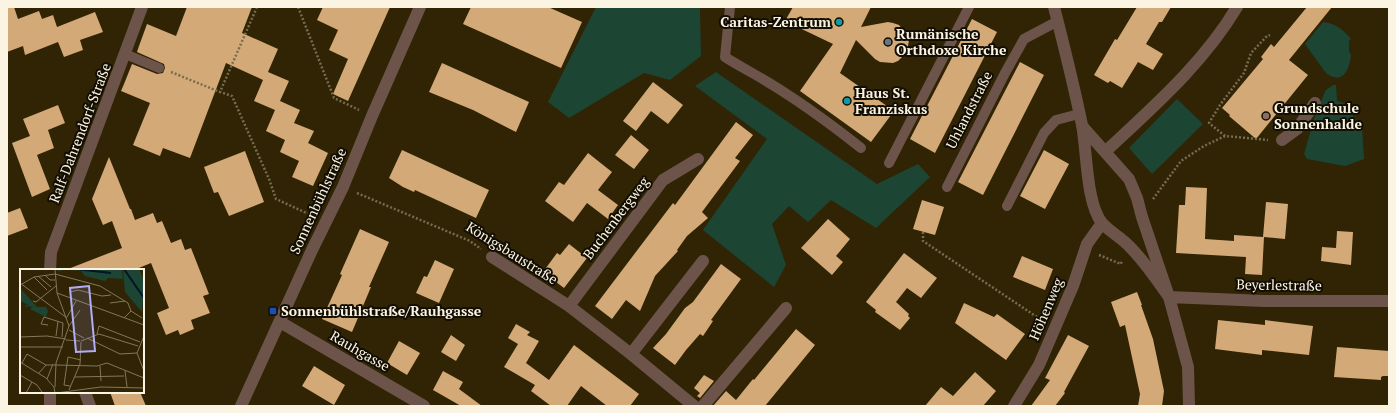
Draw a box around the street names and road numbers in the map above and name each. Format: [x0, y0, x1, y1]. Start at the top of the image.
street label: Ralf-Dahrendorf-Straße [44, 60, 115, 206]
street label: Uhlandstraße [941, 68, 996, 152]
street label: Sonnenbühlstraße [285, 145, 350, 257]
street label: Buchenbergweg [578, 172, 653, 263]
street label: Königsbaustraße [463, 217, 562, 288]
street label: Höhenweg [1024, 274, 1067, 343]
street label: Beyerlestraße [1236, 274, 1322, 295]
street label: Rauhgasse [327, 326, 394, 375]

